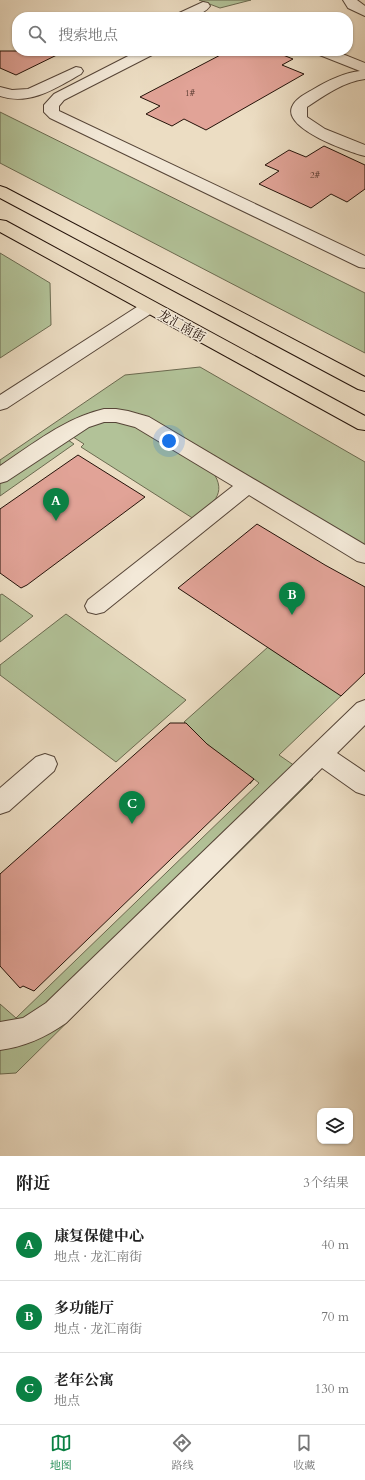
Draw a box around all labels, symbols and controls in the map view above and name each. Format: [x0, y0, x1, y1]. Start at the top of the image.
search box [12, 12, 353, 56]
icon: search [26, 23, 48, 45]
text: 搜索地点 [58, 25, 118, 45]
house number: 1# [185, 87, 196, 99]
house number: 2# [310, 169, 321, 181]
street label: 龙汇南街 [154, 305, 209, 346]
your location [159, 431, 179, 451]
pin: A [43, 488, 69, 521]
pin: B [279, 582, 305, 615]
pin: C [119, 791, 145, 824]
map controls [317, 1108, 353, 1144]
button: layers [317, 1108, 353, 1144]
text: 附近 [16, 1172, 50, 1195]
text: 3个结果 [303, 1174, 349, 1192]
text: 康复保健中心 [54, 1226, 144, 1246]
text: A [24, 1236, 34, 1254]
text: 40 m [321, 1236, 349, 1254]
text: 地点 · 龙汇南街 [54, 1248, 142, 1266]
text: 多功能厅 [54, 1298, 114, 1318]
text: B [24, 1308, 34, 1326]
text: 70 m [321, 1308, 349, 1326]
text: 地点 · 龙汇南街 [54, 1320, 142, 1338]
text: 老年公寓 [54, 1370, 114, 1390]
text: C [24, 1380, 34, 1398]
text: 130 m [315, 1380, 349, 1398]
text: 地点 [54, 1392, 80, 1410]
tab: 地图 [50, 1432, 72, 1473]
tab: 路线 [171, 1432, 193, 1473]
tab: 收藏 [293, 1432, 315, 1473]

